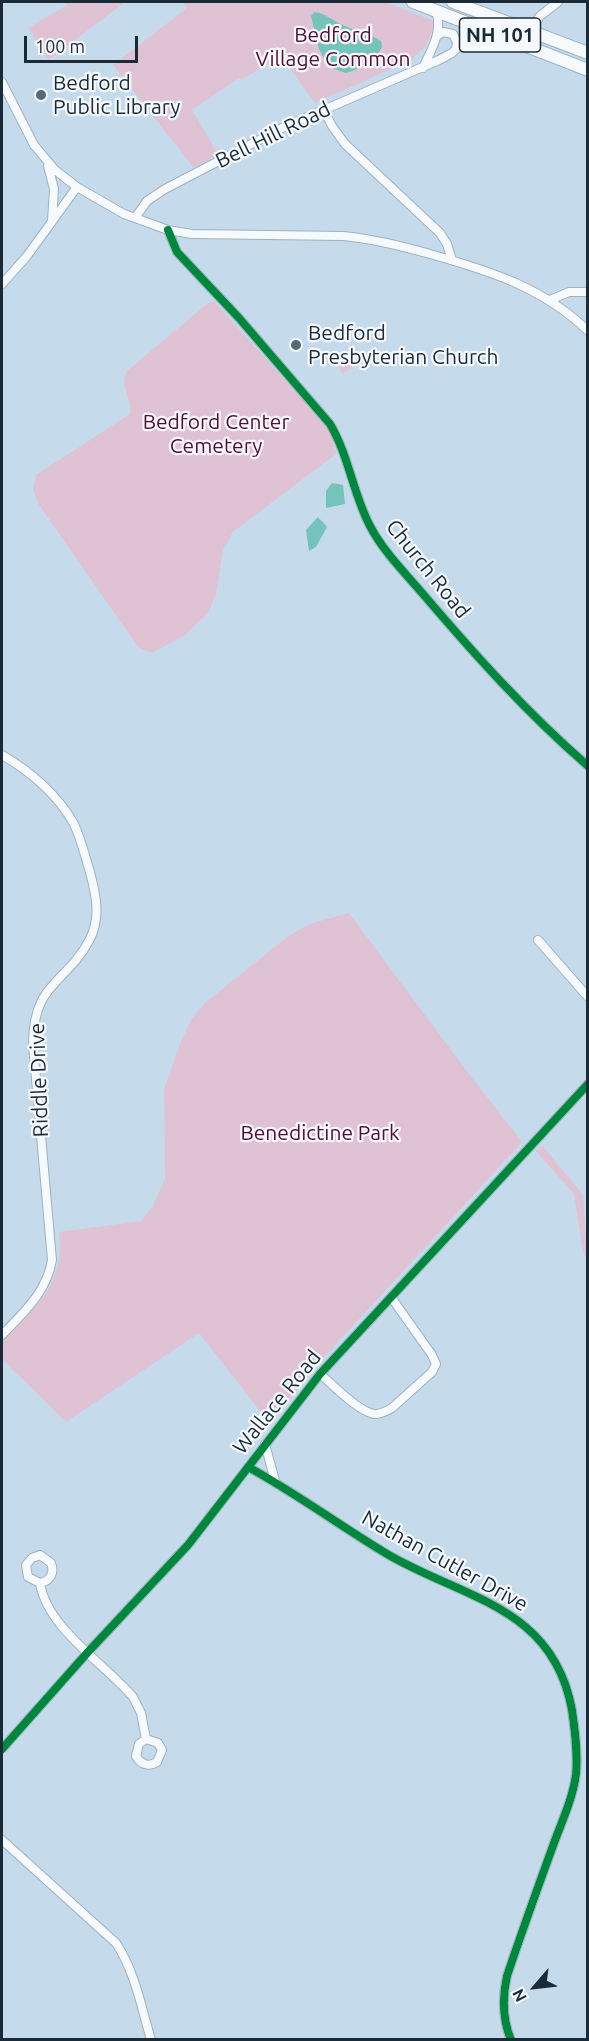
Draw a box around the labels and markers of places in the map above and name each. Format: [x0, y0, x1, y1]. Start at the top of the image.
place label: Bedford Public Library [53, 70, 180, 120]
marker: Bedford Public Library [34, 88, 48, 102]
place label: Bedford Presbyterian Church [308, 320, 499, 370]
marker: Bedford Presbyterian Church [289, 338, 303, 352]

